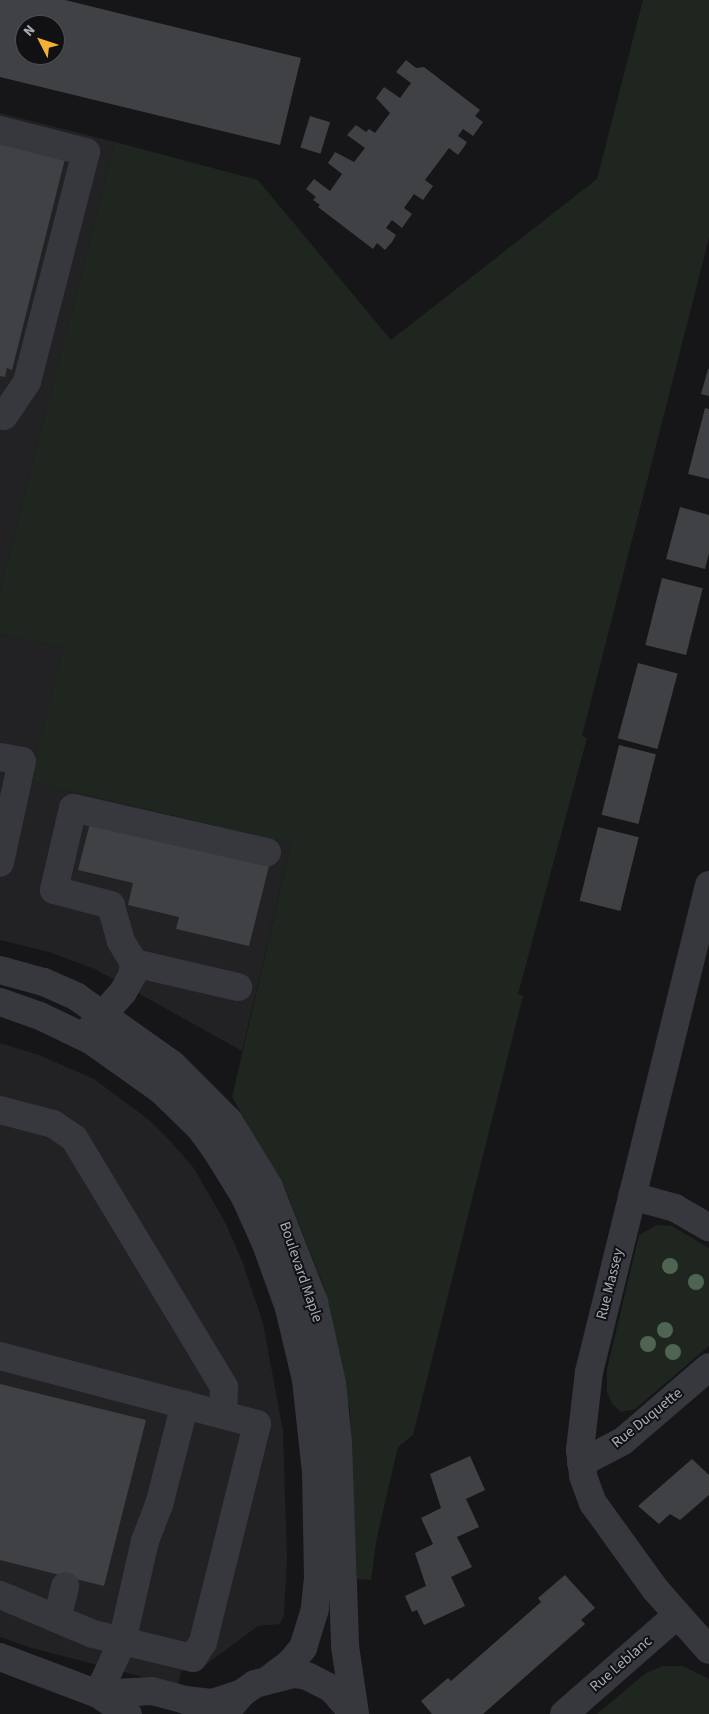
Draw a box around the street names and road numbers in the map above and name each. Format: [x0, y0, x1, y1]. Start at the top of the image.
street label: Boulevard Maple [275, 1219, 327, 1325]
street label: Rue Massey [592, 1247, 628, 1321]
street label: Rue Duquette [608, 1384, 686, 1452]
street label: Rue Leblanc [586, 1632, 656, 1696]

